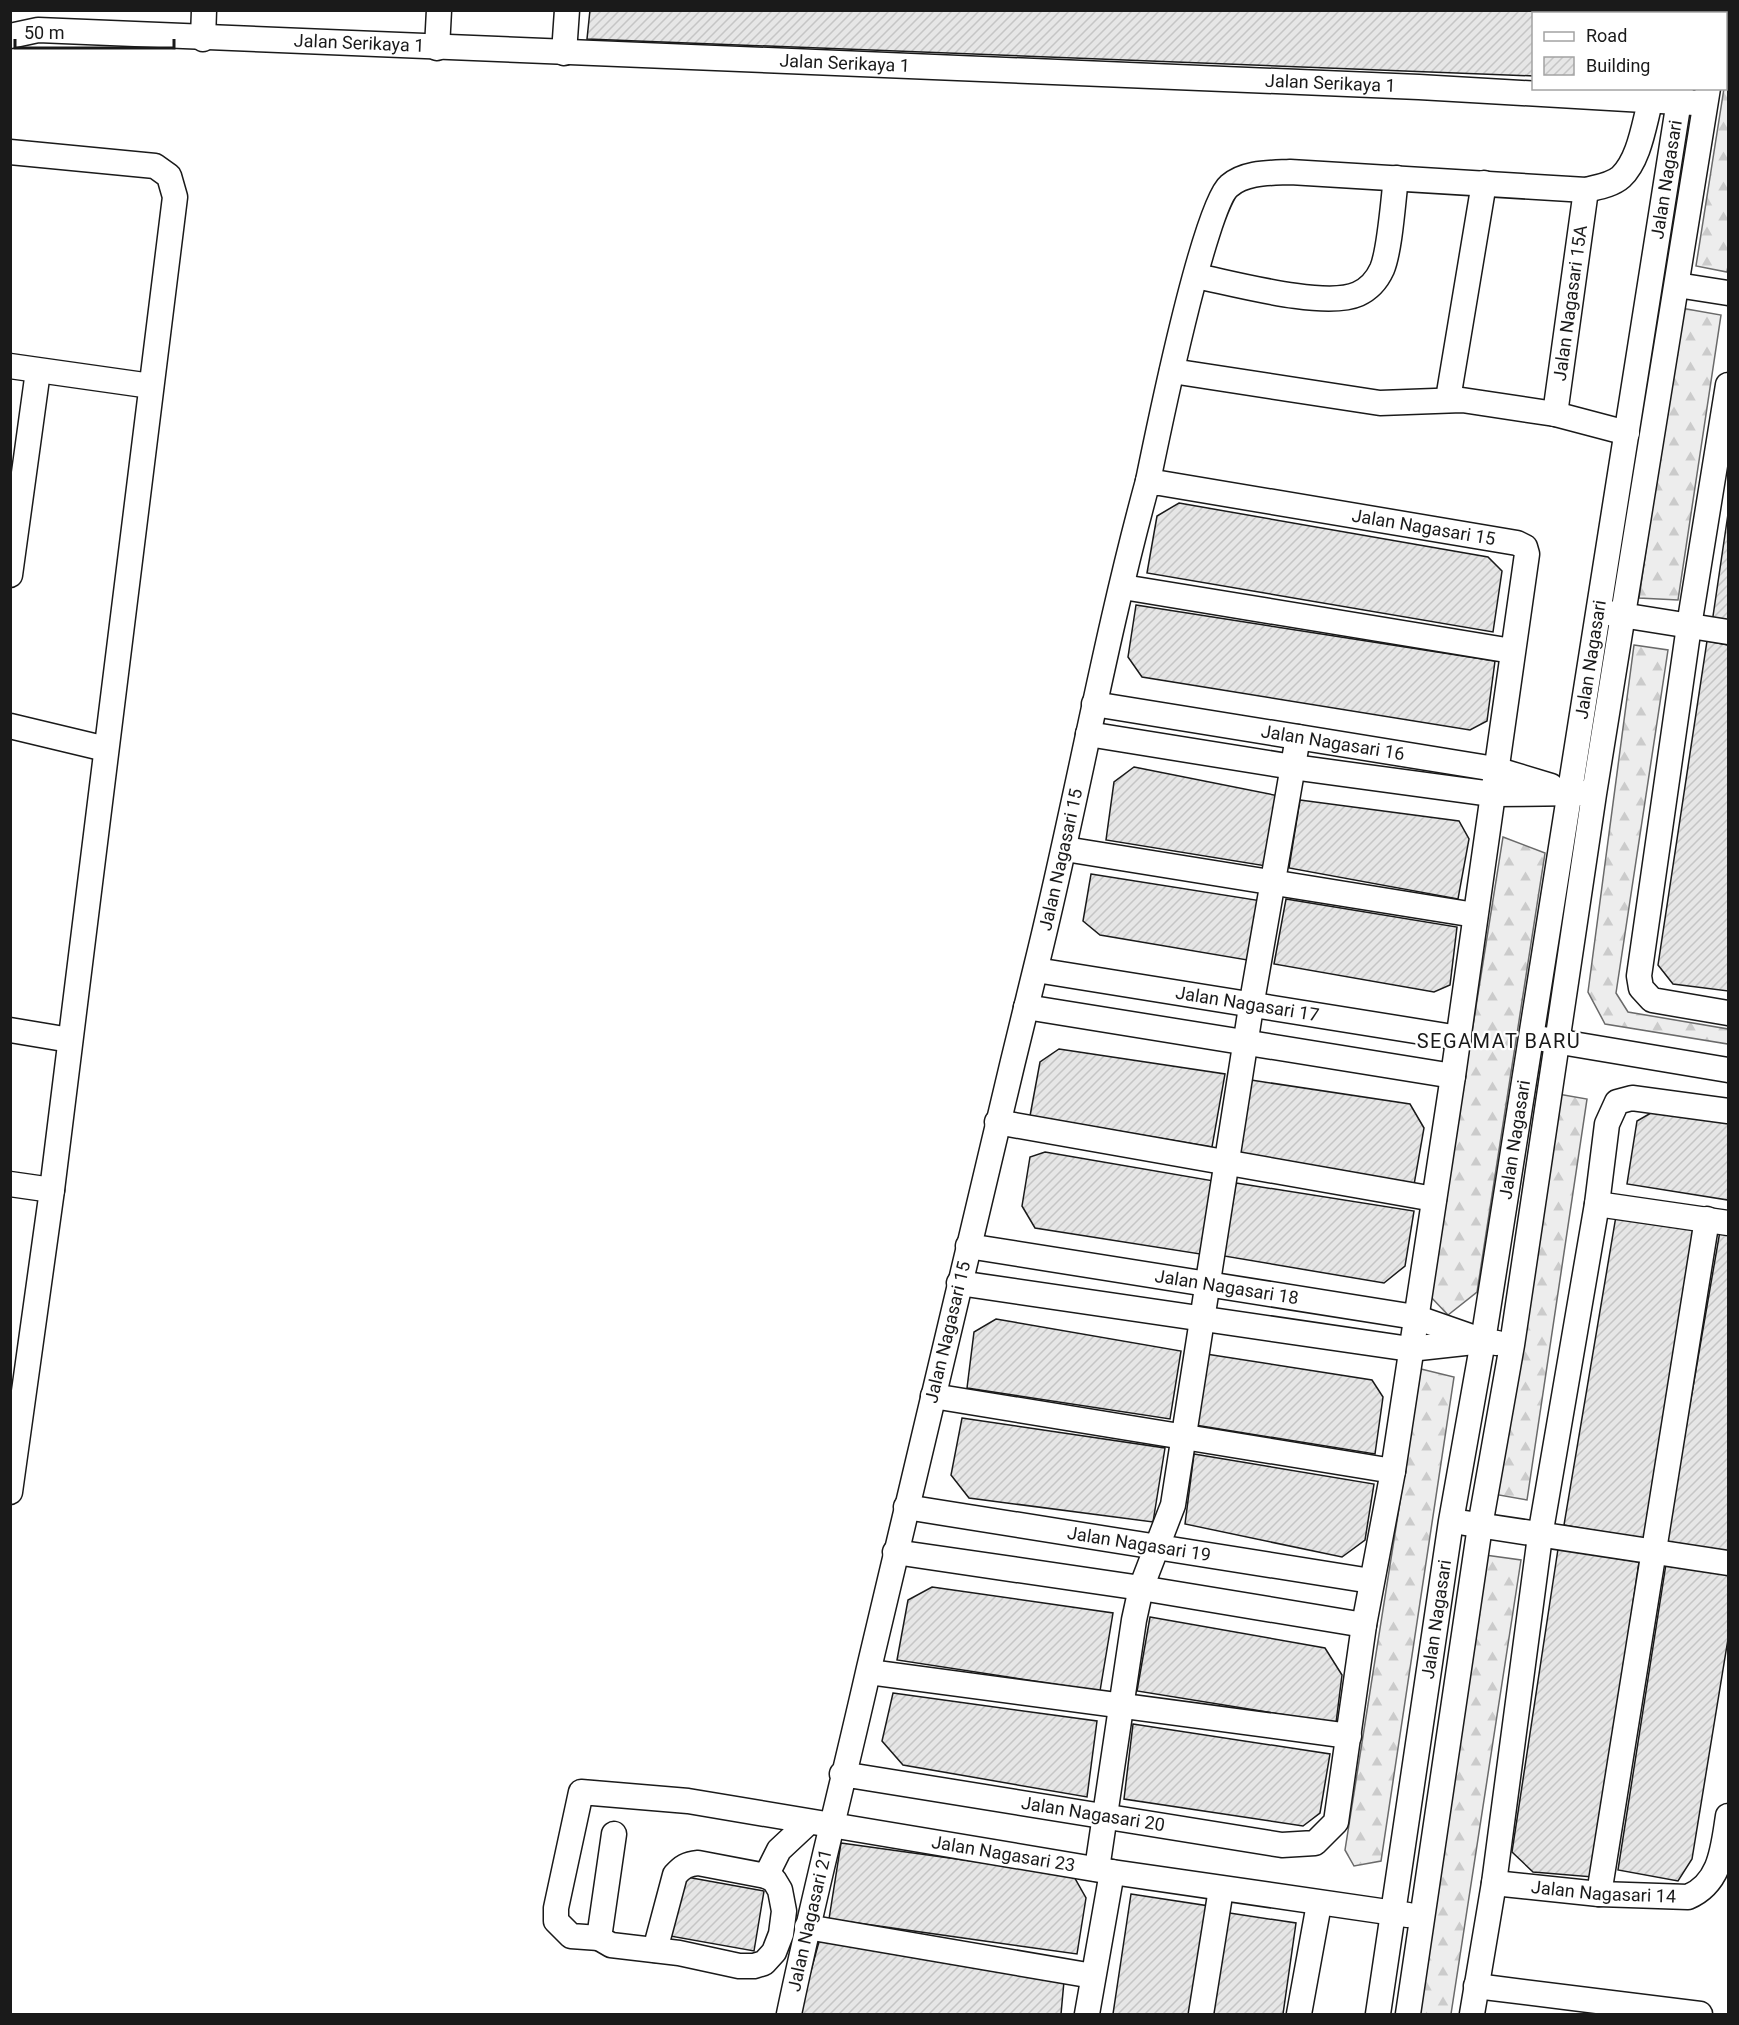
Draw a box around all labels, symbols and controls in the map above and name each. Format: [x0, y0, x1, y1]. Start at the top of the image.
scale bar [15, 12, 174, 50]
legend [1532, 12, 1727, 90]
text: 50 m [24, 22, 64, 43]
text: Road [1586, 25, 1627, 46]
street label: Jalan Serikaya 1 [293, 30, 425, 56]
street label: Jalan Serikaya 1 [779, 50, 910, 76]
text: Building [1586, 55, 1650, 76]
street label: Jalan Serikaya 1 [1265, 70, 1396, 96]
street label: Jalan Nagasari [1646, 118, 1686, 241]
street label: Jalan Nagasari 15A [1549, 224, 1591, 382]
street label: Jalan Nagasari 15 [1350, 504, 1497, 549]
street label: Jalan Nagasari [1570, 598, 1610, 721]
street label: Jalan Nagasari 16 [1260, 720, 1406, 764]
street label: Jalan Nagasari 15 [1034, 786, 1086, 933]
street label: Jalan Nagasari 17 [1174, 982, 1321, 1025]
district label: SEGAMAT BARU [1417, 1029, 1581, 1053]
street label: Jalan Nagasari [1495, 1078, 1534, 1201]
street label: Jalan Nagasari 15 [920, 1259, 974, 1405]
street label: Jalan Nagasari 18 [1153, 1265, 1300, 1308]
street label: Jalan Nagasari 19 [1066, 1522, 1212, 1565]
street label: Jalan Nagasari [1417, 1558, 1455, 1680]
street label: Jalan Nagasari 20 [1020, 1792, 1166, 1835]
street label: Jalan Nagasari 23 [930, 1831, 1077, 1876]
street label: Jalan Nagasari 21 [783, 1847, 836, 1993]
street label: Jalan Nagasari 14 [1530, 1876, 1676, 1907]

